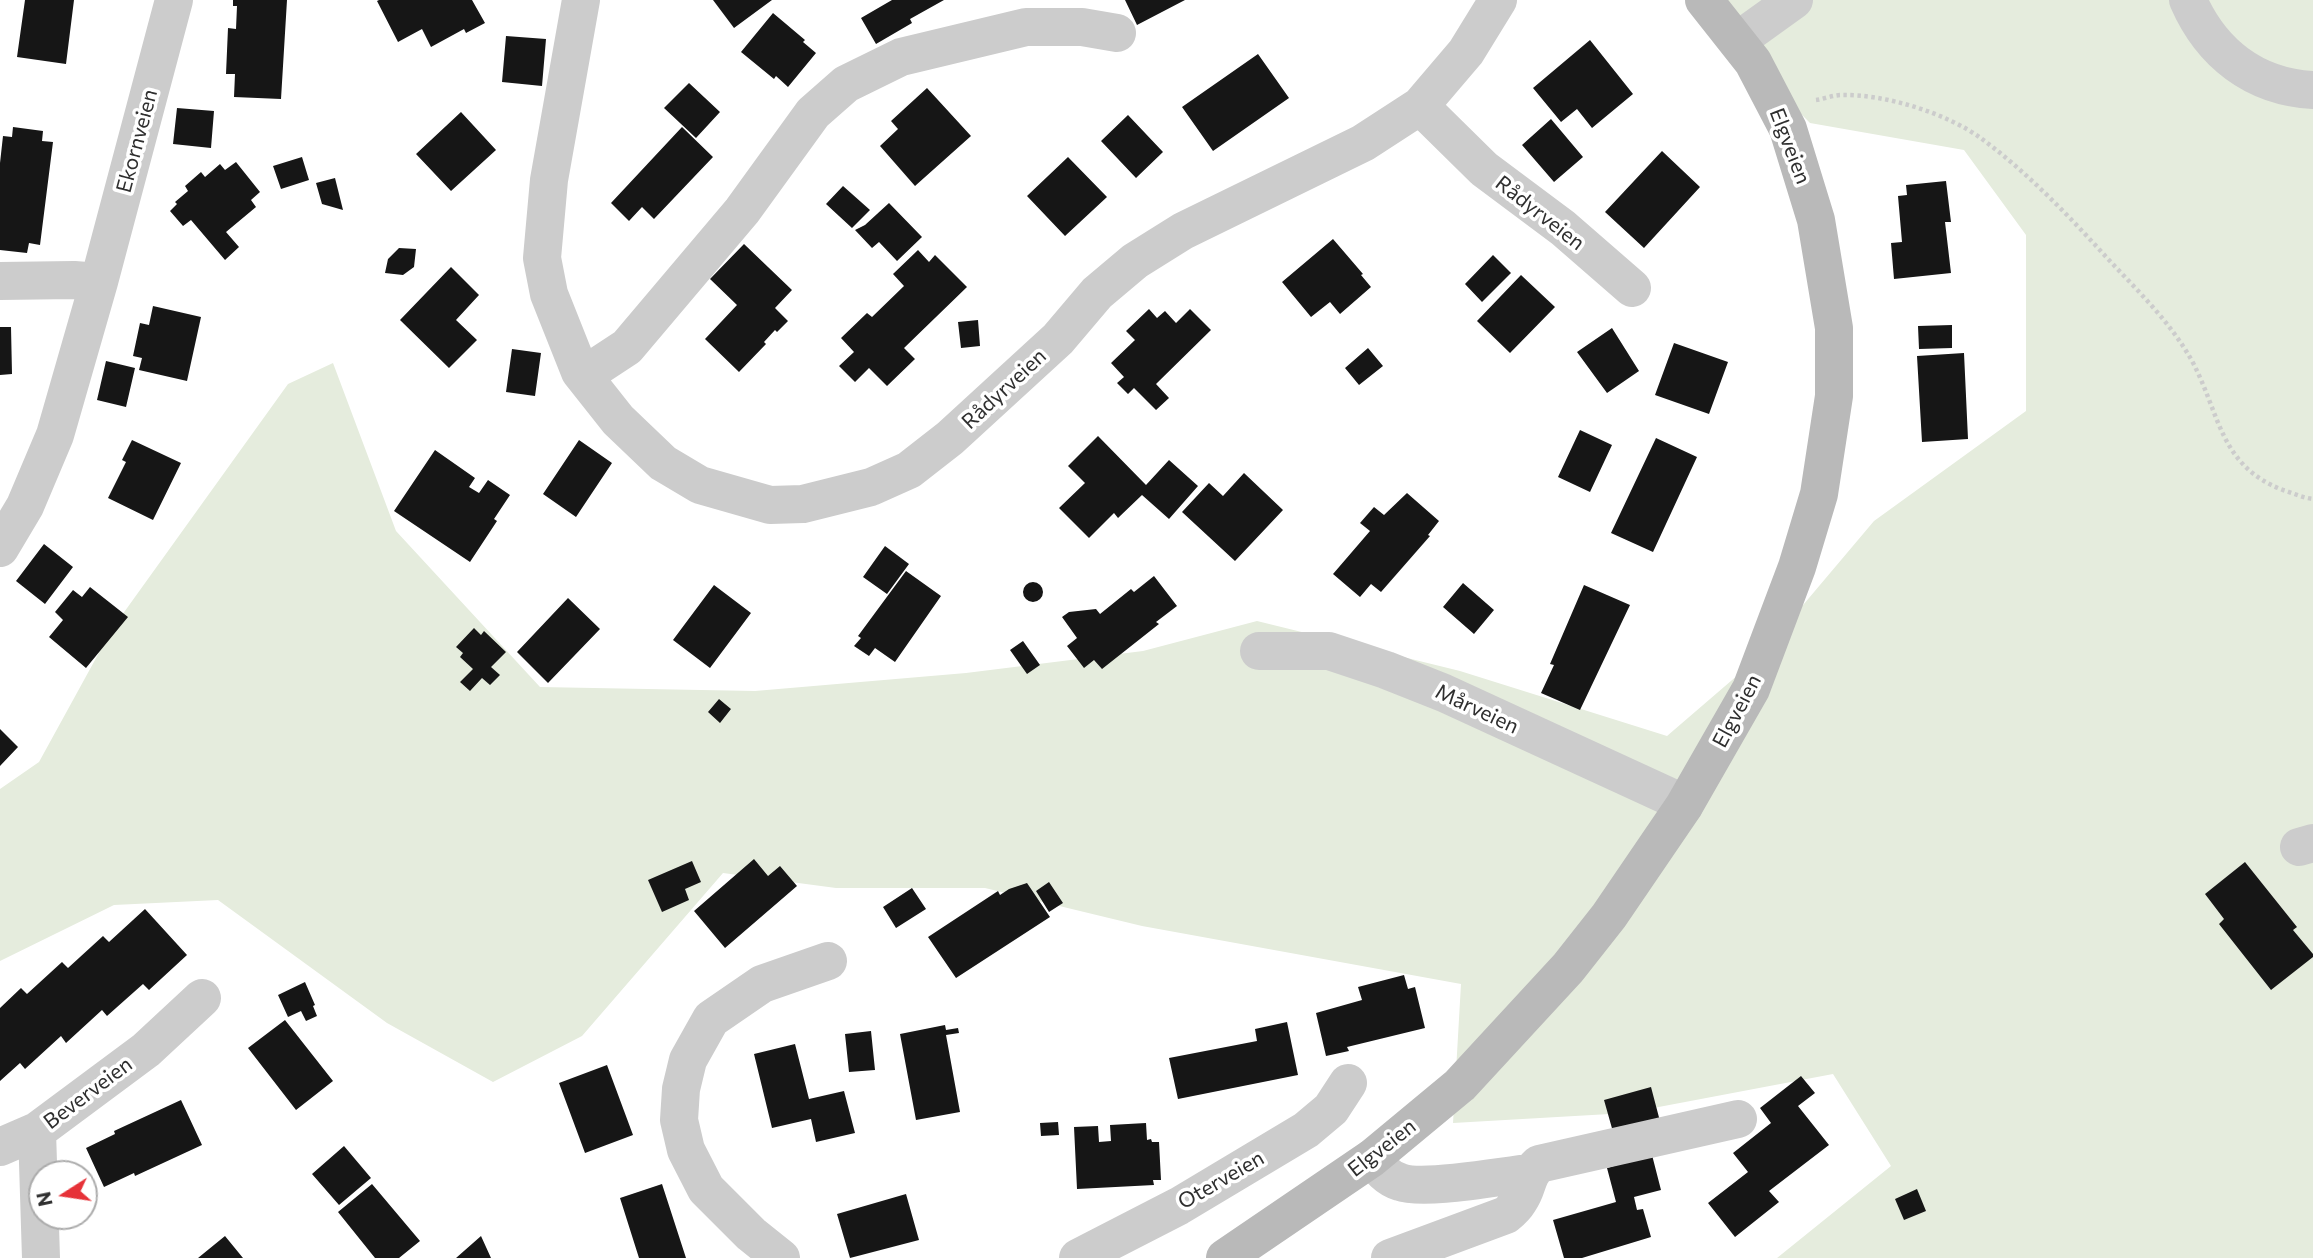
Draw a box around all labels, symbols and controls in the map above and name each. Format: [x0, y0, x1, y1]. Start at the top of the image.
street label: Ekornveien [111, 87, 163, 195]
street label: Elgveien [1764, 105, 1816, 187]
street label: Rådyrveien [1490, 170, 1590, 256]
street label: Rådyrveien [957, 344, 1051, 434]
street label: Elgveien [1707, 670, 1767, 752]
street label: Mårveien [1431, 679, 1523, 739]
street label: Beverveien [39, 1052, 137, 1134]
street label: Elgveien [1343, 1114, 1421, 1182]
street label: Oterveien [1174, 1145, 1268, 1215]
north arrow [28, 1160, 98, 1230]
text: N [31, 1190, 57, 1208]

